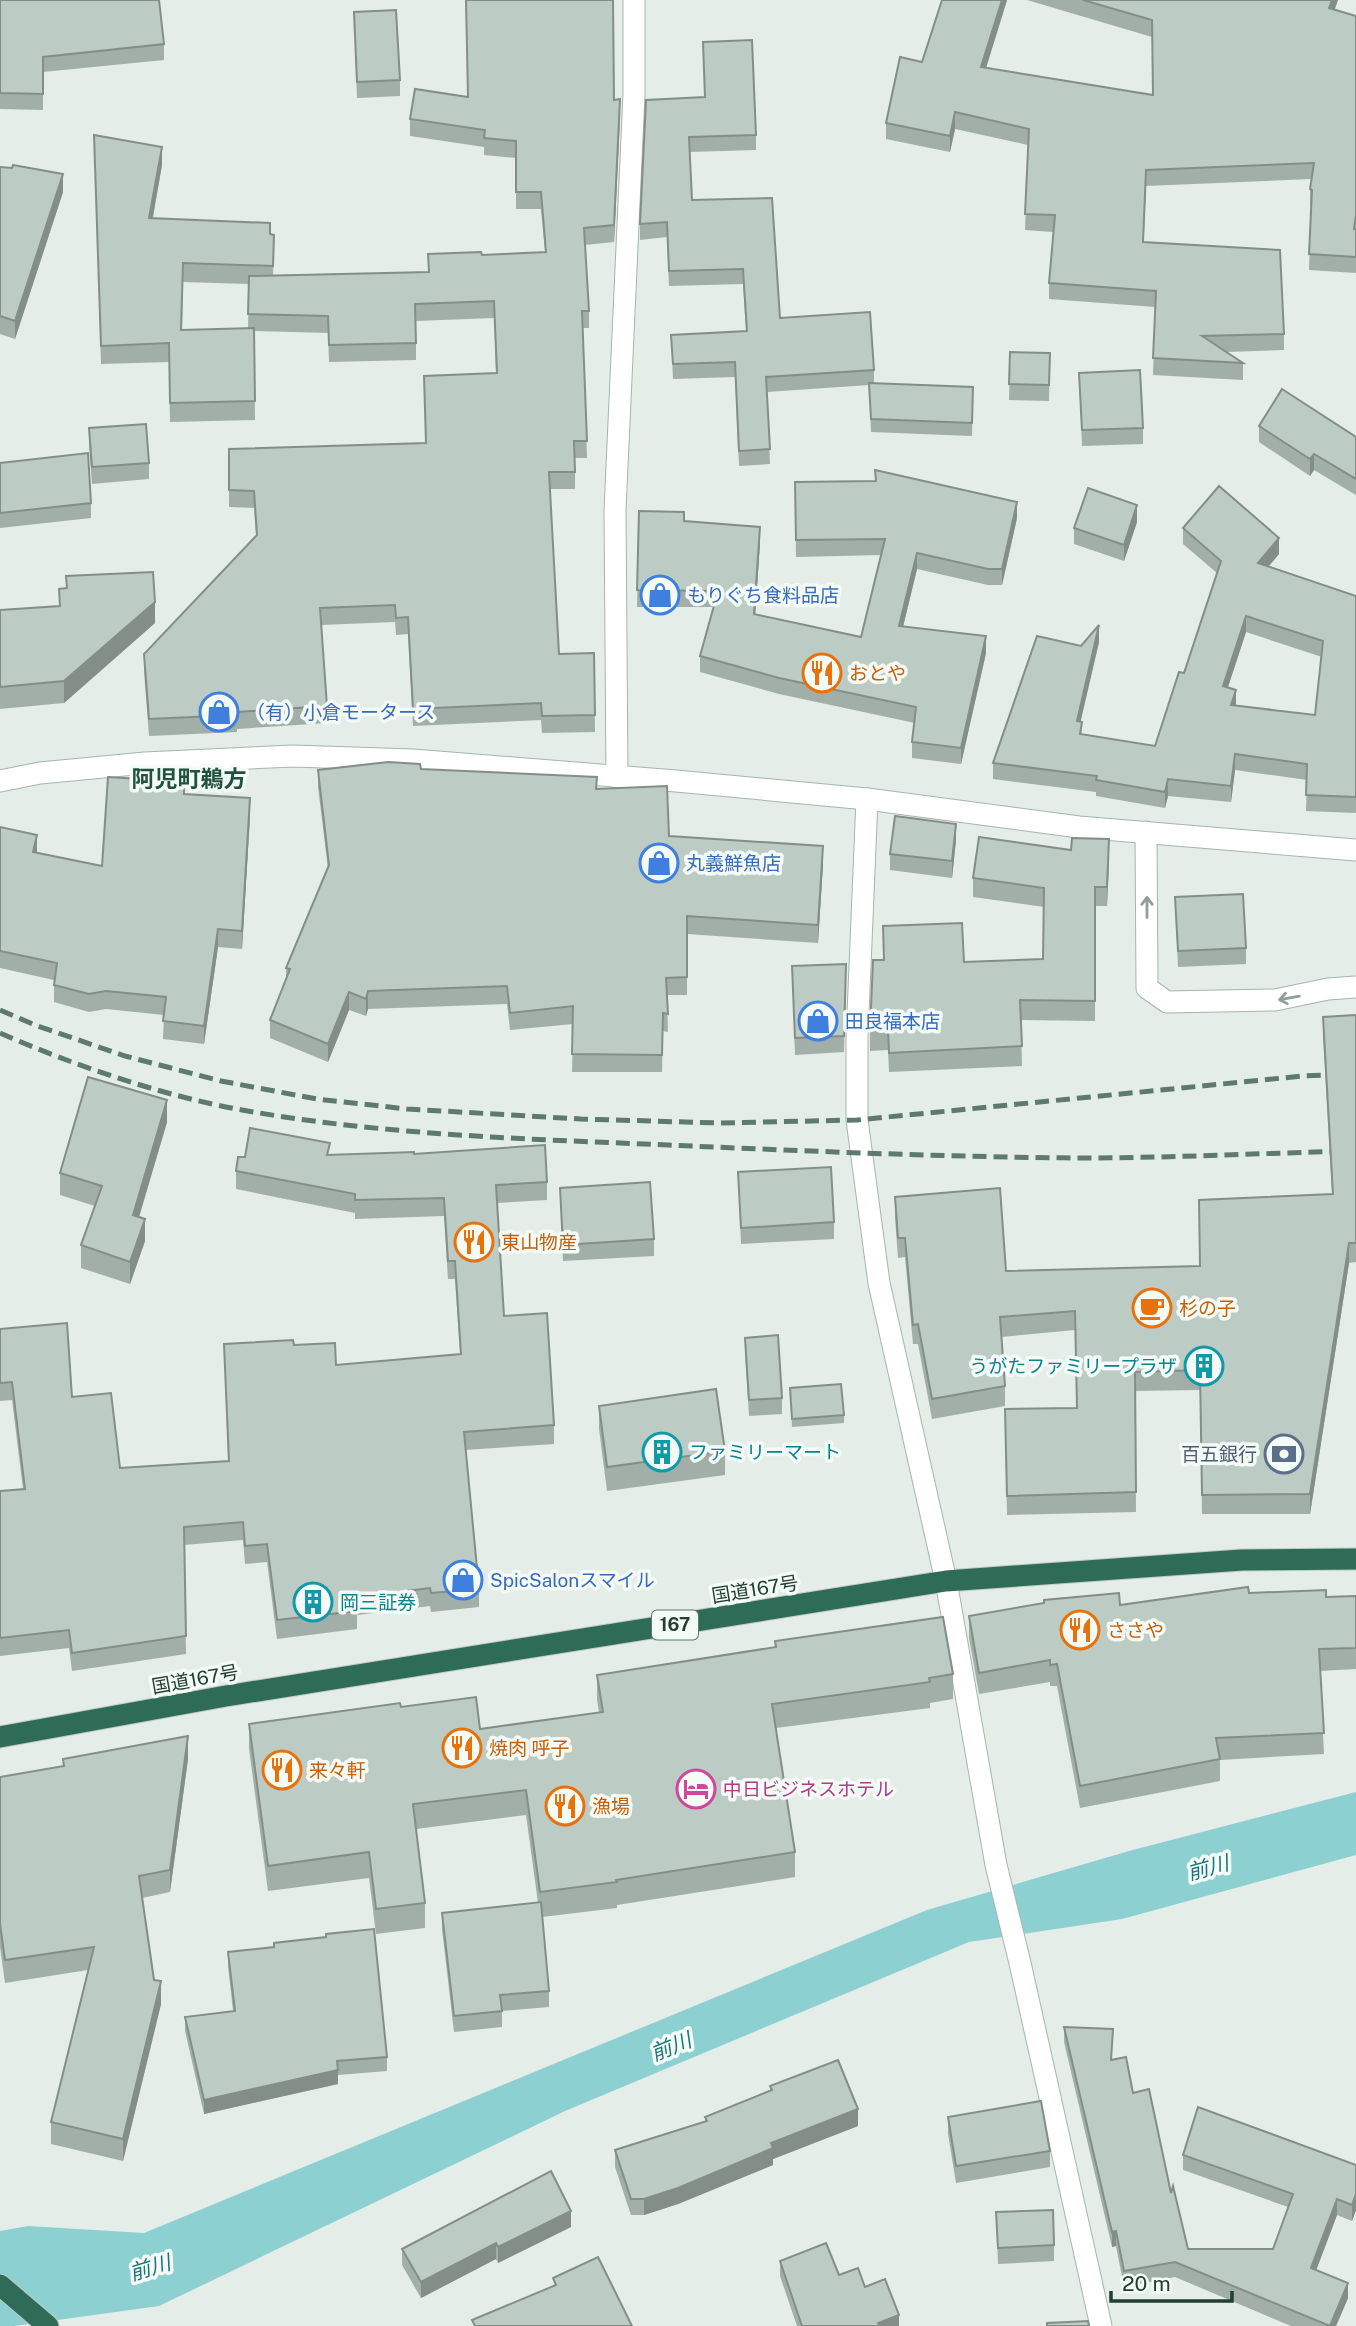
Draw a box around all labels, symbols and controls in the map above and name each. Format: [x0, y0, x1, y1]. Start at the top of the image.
shop icon: もりぐち食料品店 [639, 574, 681, 616]
place label: もりぐち食料品店 [687, 584, 839, 606]
restaurant icon: おとや [801, 652, 843, 694]
place label: おとや [849, 662, 906, 684]
shop icon: （有）小倉モータース [198, 691, 240, 733]
place label: （有）小倉モータース [246, 701, 435, 723]
district label: 阿児町鵜方 [132, 765, 247, 792]
shop icon: 丸義鮮魚店 [638, 842, 680, 884]
place label: 丸義鮮魚店 [686, 852, 781, 874]
one-way arrow [1140, 896, 1154, 919]
one-way arrow [1278, 992, 1301, 1005]
shop icon: 田良福本店 [797, 1000, 839, 1042]
place label: 田良福本店 [845, 1010, 940, 1032]
restaurant icon: 東山物産 [453, 1221, 495, 1263]
place label: 東山物産 [501, 1231, 577, 1253]
cafe icon: 杉の子 [1131, 1287, 1173, 1329]
place label: 杉の子 [1179, 1297, 1236, 1319]
building icon: うがたファミリープラザ [1183, 1345, 1225, 1387]
place label: うがたファミリープラザ [969, 1355, 1177, 1377]
building icon: ファミリーマート [641, 1431, 683, 1473]
bank icon: 百五銀行 [1263, 1433, 1305, 1475]
place label: ファミリーマート [689, 1441, 841, 1463]
place label: 百五銀行 [1181, 1443, 1257, 1465]
shop icon: SpicSalonスマイル [442, 1559, 484, 1601]
place label: SpicSalonスマイル [490, 1569, 655, 1591]
street label: 国道167号 [710, 1571, 800, 1607]
building icon: 岡三証券 [292, 1581, 334, 1623]
place label: 岡三証券 [340, 1591, 416, 1613]
restaurant icon: ささや [1059, 1609, 1101, 1651]
road number: 167 [652, 1610, 698, 1640]
place label: ささや [1107, 1619, 1164, 1641]
street label: 国道167号 [150, 1661, 240, 1697]
restaurant icon: 焼肉 呼子 [441, 1727, 483, 1769]
place label: 焼肉 呼子 [489, 1737, 570, 1759]
restaurant icon: 来々軒 [261, 1749, 303, 1791]
place label: 来々軒 [309, 1759, 366, 1781]
hotel icon: 中日ビジネスホテル [675, 1768, 717, 1810]
place label: 中日ビジネスホテル [723, 1778, 894, 1800]
restaurant icon: 漁場 [544, 1785, 586, 1827]
place label: 漁場 [592, 1795, 630, 1817]
water label: 前川 [1184, 1849, 1233, 1885]
water label: 前川 [647, 2026, 697, 2066]
water label: 前川 [126, 2249, 176, 2286]
scale bar [1111, 2260, 1232, 2304]
text: 20 m [1122, 2271, 1171, 2296]

